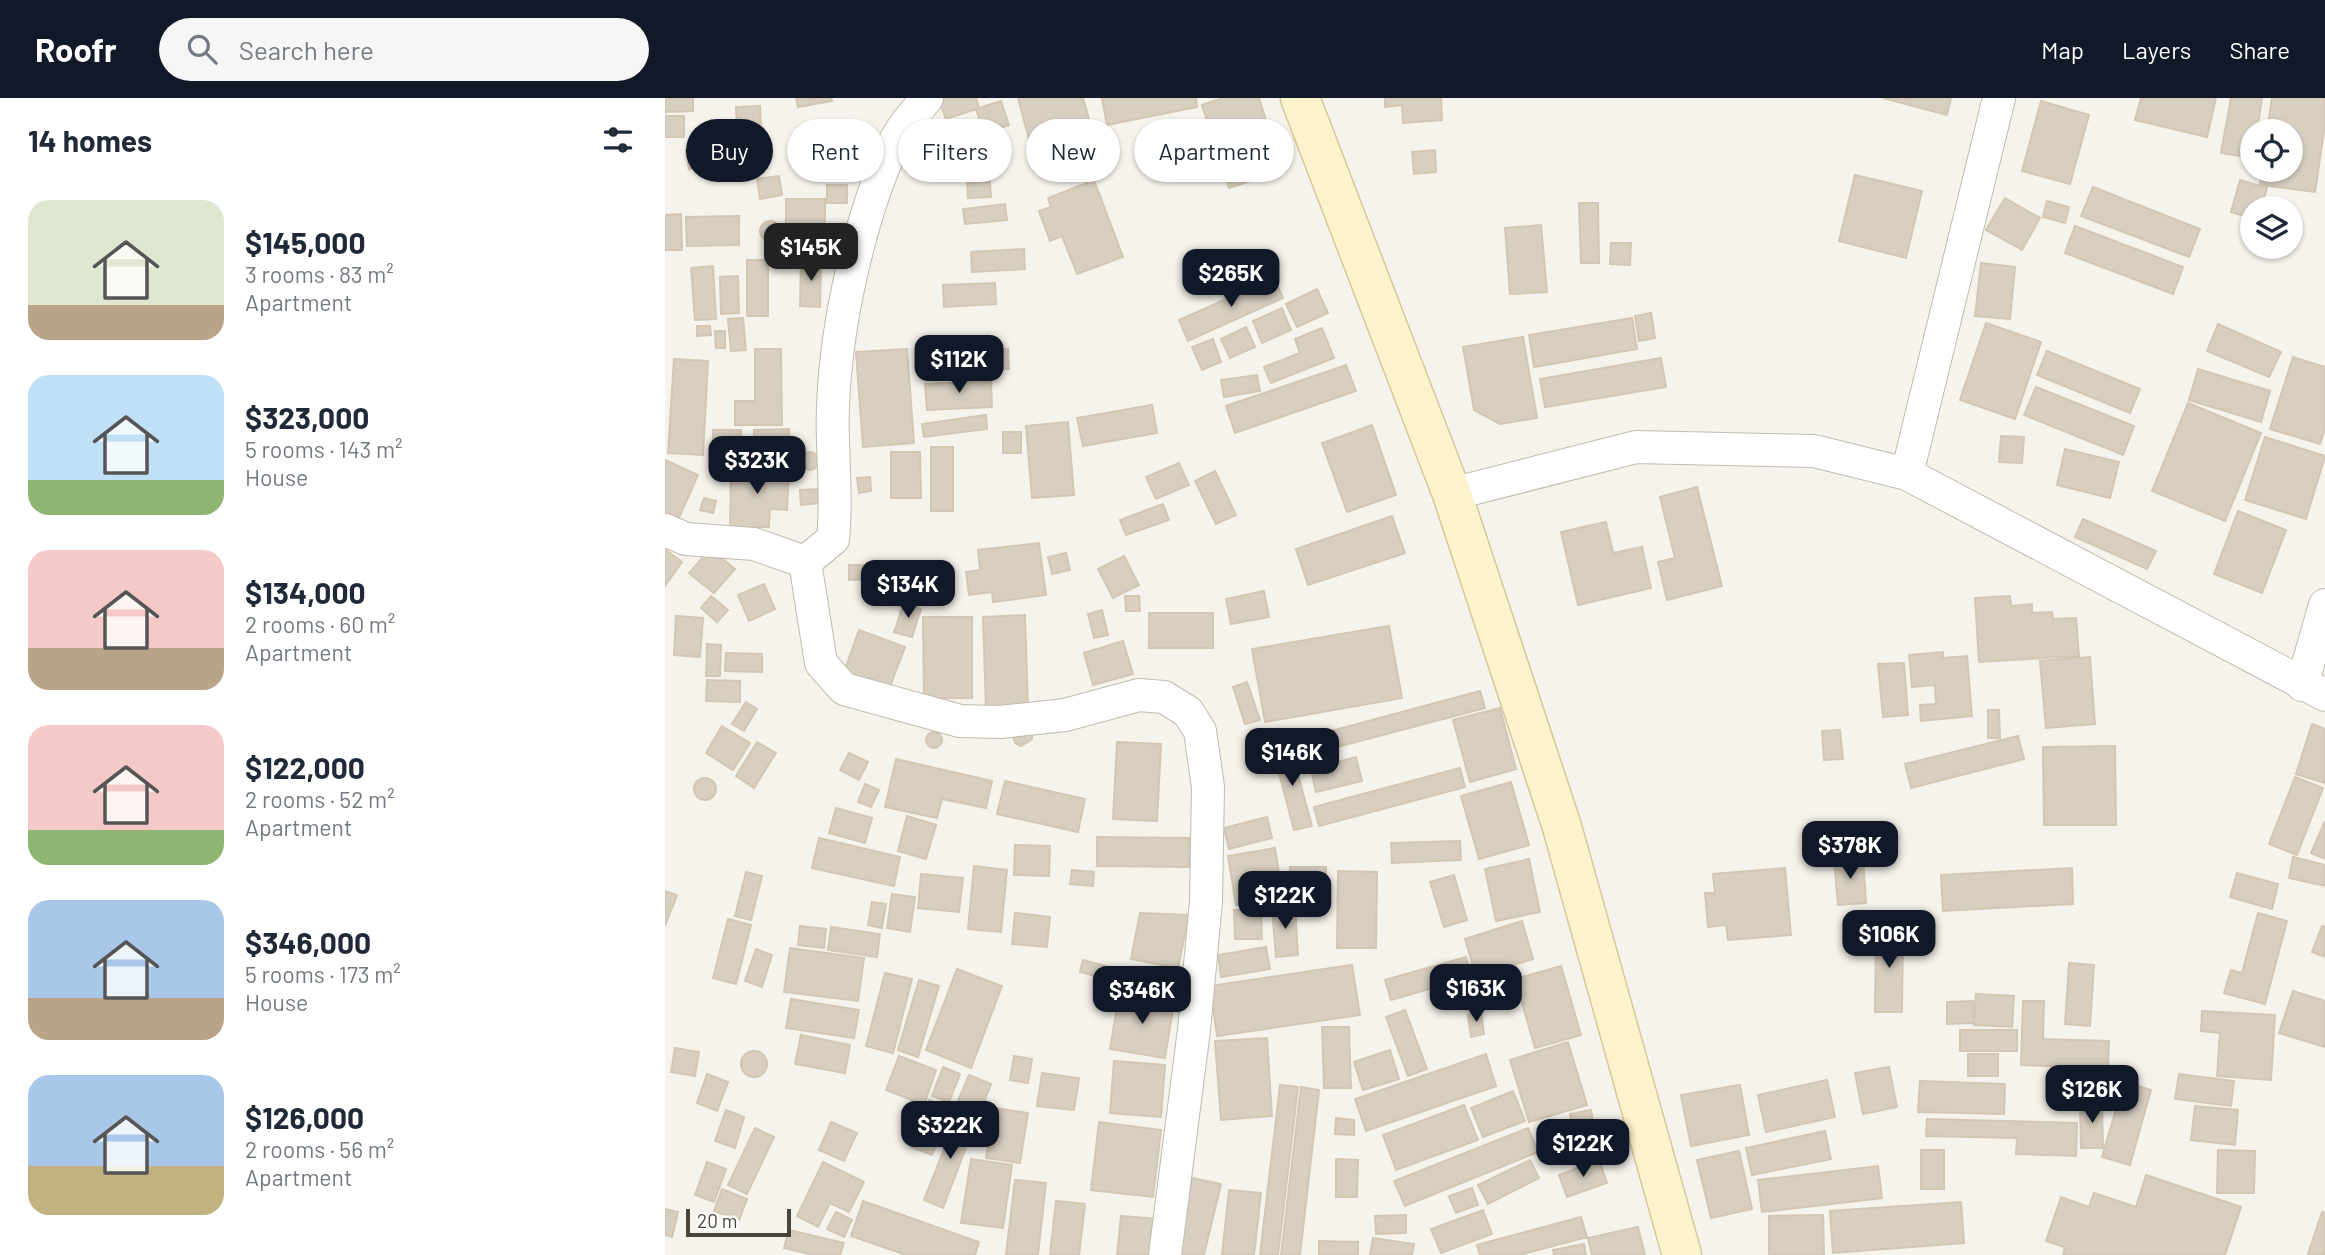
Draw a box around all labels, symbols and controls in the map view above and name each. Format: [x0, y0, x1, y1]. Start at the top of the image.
search box [159, 18, 649, 81]
text: Roofr [35, 29, 117, 69]
icon: search [183, 30, 221, 68]
text: Search here [239, 34, 374, 65]
text: Map [2041, 35, 2084, 64]
text: Layers [2122, 35, 2191, 64]
text: Share [2229, 35, 2290, 64]
chip: Buy [686, 119, 773, 182]
chip: Rent [787, 119, 884, 182]
chip: Filters [898, 119, 1012, 182]
chip: New [1026, 119, 1120, 182]
chip: Apartment [1134, 119, 1294, 182]
map controls [2240, 119, 2303, 259]
button: locate [2240, 119, 2303, 182]
icon: filters [599, 121, 637, 159]
text: 14 homes [28, 122, 152, 158]
button: layers [2240, 196, 2303, 259]
pin: $145K [762, 223, 860, 283]
text: $145,000 [245, 224, 366, 260]
icon: home [84, 228, 168, 312]
text: $145K [780, 232, 842, 260]
pin: $265K [1182, 250, 1280, 309]
text: $265K [1198, 258, 1264, 286]
text: 3 rooms · 83 m² [245, 260, 394, 288]
text: Apartment [245, 288, 352, 316]
pin: $112K [910, 336, 1008, 395]
text: $112K [931, 344, 987, 372]
text: $323,000 [245, 399, 369, 435]
icon: home [84, 403, 168, 487]
text: 5 rooms · 143 m² [245, 435, 403, 463]
pin: $323K [708, 436, 806, 496]
text: $323K [725, 445, 789, 473]
text: House [245, 463, 308, 491]
pin: $134K [859, 560, 957, 620]
text: $134K [877, 569, 939, 597]
text: $134,000 [245, 574, 366, 610]
icon: home [84, 578, 168, 662]
text: 2 rooms · 60 m² [245, 610, 395, 638]
text: Apartment [245, 638, 352, 666]
pin: $146K [1243, 728, 1341, 788]
text: $146K [1261, 737, 1323, 765]
text: $122,000 [245, 749, 365, 785]
icon: home [84, 753, 168, 837]
text: 2 rooms · 52 m² [245, 785, 395, 813]
text: Apartment [245, 813, 352, 841]
pin: $378K [1801, 822, 1899, 881]
text: $378K [1818, 830, 1882, 858]
pin: $122K [1236, 872, 1334, 931]
text: $122K [1254, 880, 1316, 908]
pin: $106K [1840, 910, 1938, 970]
text: $106K [1858, 919, 1920, 947]
text: $346,000 [245, 924, 371, 960]
icon: home [84, 928, 168, 1012]
text: 5 rooms · 173 m² [245, 960, 401, 988]
pin: $163K [1427, 964, 1525, 1024]
pin: $346K [1093, 967, 1191, 1026]
text: $163K [1446, 973, 1506, 1001]
text: $346K [1109, 975, 1175, 1003]
text: House [245, 988, 308, 1016]
pin: $126K [2043, 1066, 2141, 1125]
text: $126K [2062, 1074, 2122, 1102]
text: $126,000 [245, 1099, 364, 1135]
pin: $322K [901, 1102, 999, 1161]
icon: home [84, 1103, 168, 1187]
text: $322K [917, 1110, 983, 1138]
pin: $122K [1534, 1119, 1632, 1179]
text: $122K [1552, 1128, 1614, 1156]
text: 2 rooms · 56 m² [245, 1135, 394, 1163]
text: Apartment [245, 1163, 352, 1191]
scale bar [686, 1206, 791, 1238]
text: 20 m [697, 1209, 737, 1232]

